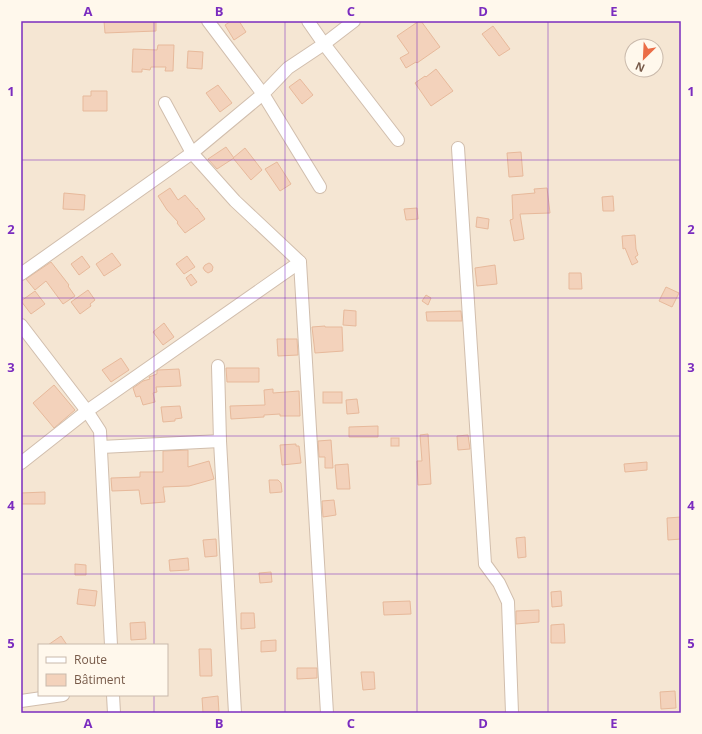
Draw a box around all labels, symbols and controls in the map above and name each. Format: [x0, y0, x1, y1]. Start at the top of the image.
text: A [84, 2, 93, 20]
text: B [215, 2, 224, 20]
text: C [347, 2, 355, 20]
text: D [478, 2, 488, 20]
text: E [610, 2, 618, 20]
north arrow [624, 38, 664, 78]
text: N [633, 59, 647, 76]
text: 1 [7, 82, 15, 100]
text: 1 [687, 82, 695, 100]
text: 2 [7, 220, 15, 238]
text: 2 [687, 220, 695, 238]
text: 3 [7, 358, 15, 376]
text: 3 [687, 358, 695, 376]
text: 4 [7, 496, 15, 514]
text: 4 [687, 496, 695, 514]
text: 5 [7, 634, 15, 652]
text: 5 [687, 634, 695, 652]
legend [38, 644, 168, 696]
text: Route [74, 651, 107, 668]
text: Bâtiment [74, 671, 125, 688]
text: A [84, 714, 93, 732]
text: B [215, 714, 224, 732]
text: C [347, 714, 355, 732]
text: D [478, 714, 488, 732]
text: E [610, 714, 618, 732]

